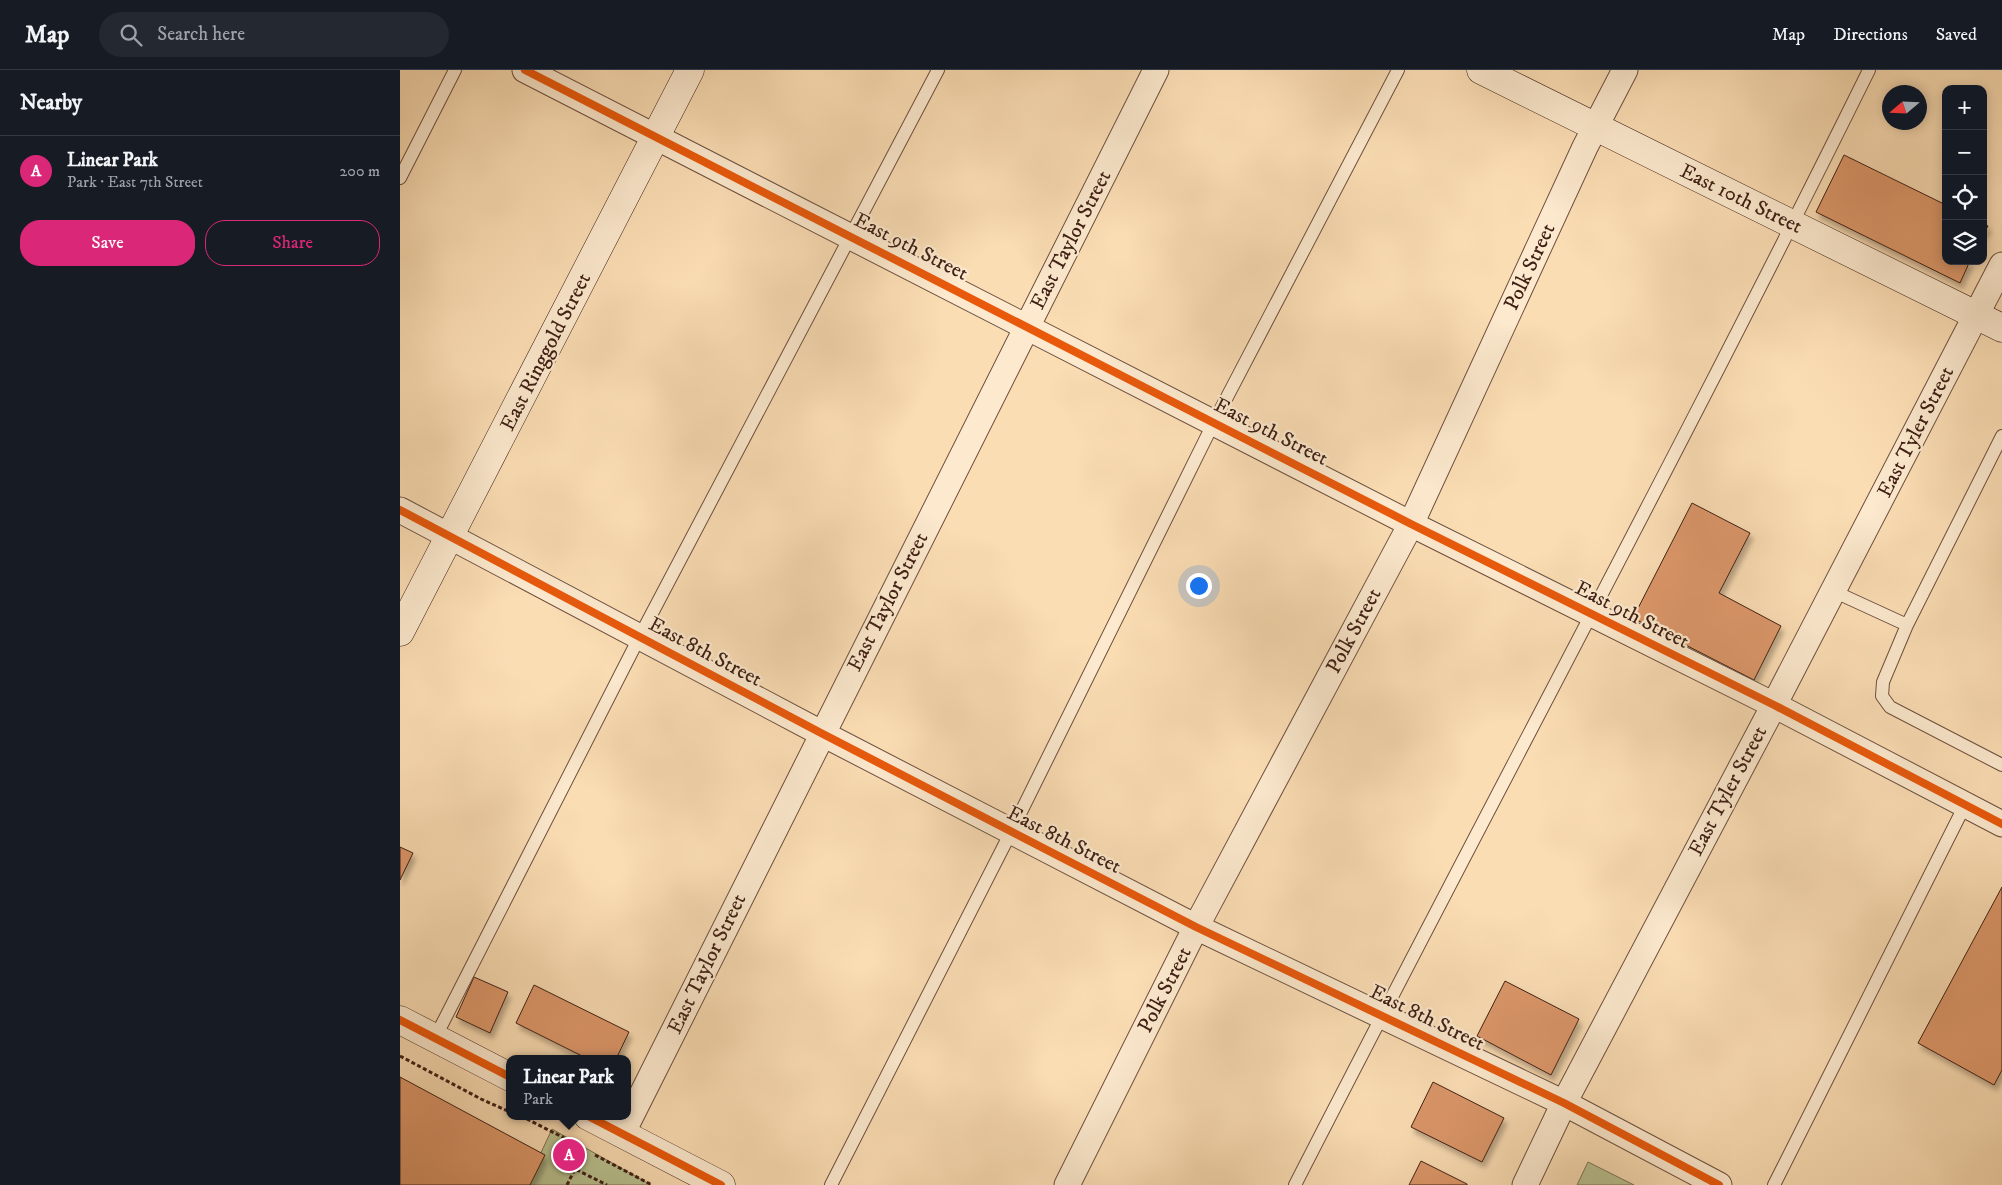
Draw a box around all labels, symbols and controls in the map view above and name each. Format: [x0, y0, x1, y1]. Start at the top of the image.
search box [99, 12, 449, 57]
text: Map [25, 20, 69, 50]
icon: search [117, 21, 145, 49]
text: Search here [157, 23, 245, 46]
text: Map [1772, 24, 1805, 46]
text: Directions [1833, 24, 1908, 46]
text: Saved [1936, 24, 1977, 46]
north arrow [1882, 85, 1927, 130]
map controls [1942, 85, 1987, 265]
button: + [1942, 85, 1987, 130]
text: Nearby [20, 90, 82, 116]
button: − [1942, 130, 1987, 175]
text: Linear Park [67, 149, 158, 172]
street label: East 10th Street [1676, 158, 1807, 240]
text: A [31, 161, 41, 181]
text: 200 m [339, 161, 380, 181]
street label: East Taylor Street [1025, 166, 1117, 314]
text: Park · East 7th Street [67, 172, 203, 192]
button: locate [1942, 175, 1987, 220]
street label: East 9th Street [850, 207, 973, 287]
street label: Polk Street [1499, 219, 1562, 315]
button: Save [20, 220, 195, 266]
button: Share [205, 220, 380, 266]
button: layers [1942, 220, 1987, 265]
street label: East Ringgold Street [495, 268, 597, 435]
street label: East Tyler Street [1872, 362, 1960, 502]
street label: East 9th Street [1210, 392, 1333, 472]
street label: East Taylor Street [842, 528, 934, 676]
your location [1186, 573, 1212, 599]
street label: East 9th Street [1571, 575, 1694, 655]
street label: Polk Street [1321, 584, 1387, 678]
street label: East 8th Street [644, 611, 766, 693]
street label: East Tyler Street [1683, 721, 1773, 860]
street label: East 8th Street [1003, 800, 1126, 880]
street label: East Taylor Street [662, 889, 752, 1038]
street label: Polk Street [1132, 943, 1198, 1037]
street label: East 8th Street [1365, 979, 1489, 1057]
popup [506, 1055, 631, 1120]
text: Linear Park [523, 1066, 614, 1089]
text: Park [523, 1089, 553, 1109]
pin: A [553, 1136, 585, 1174]

